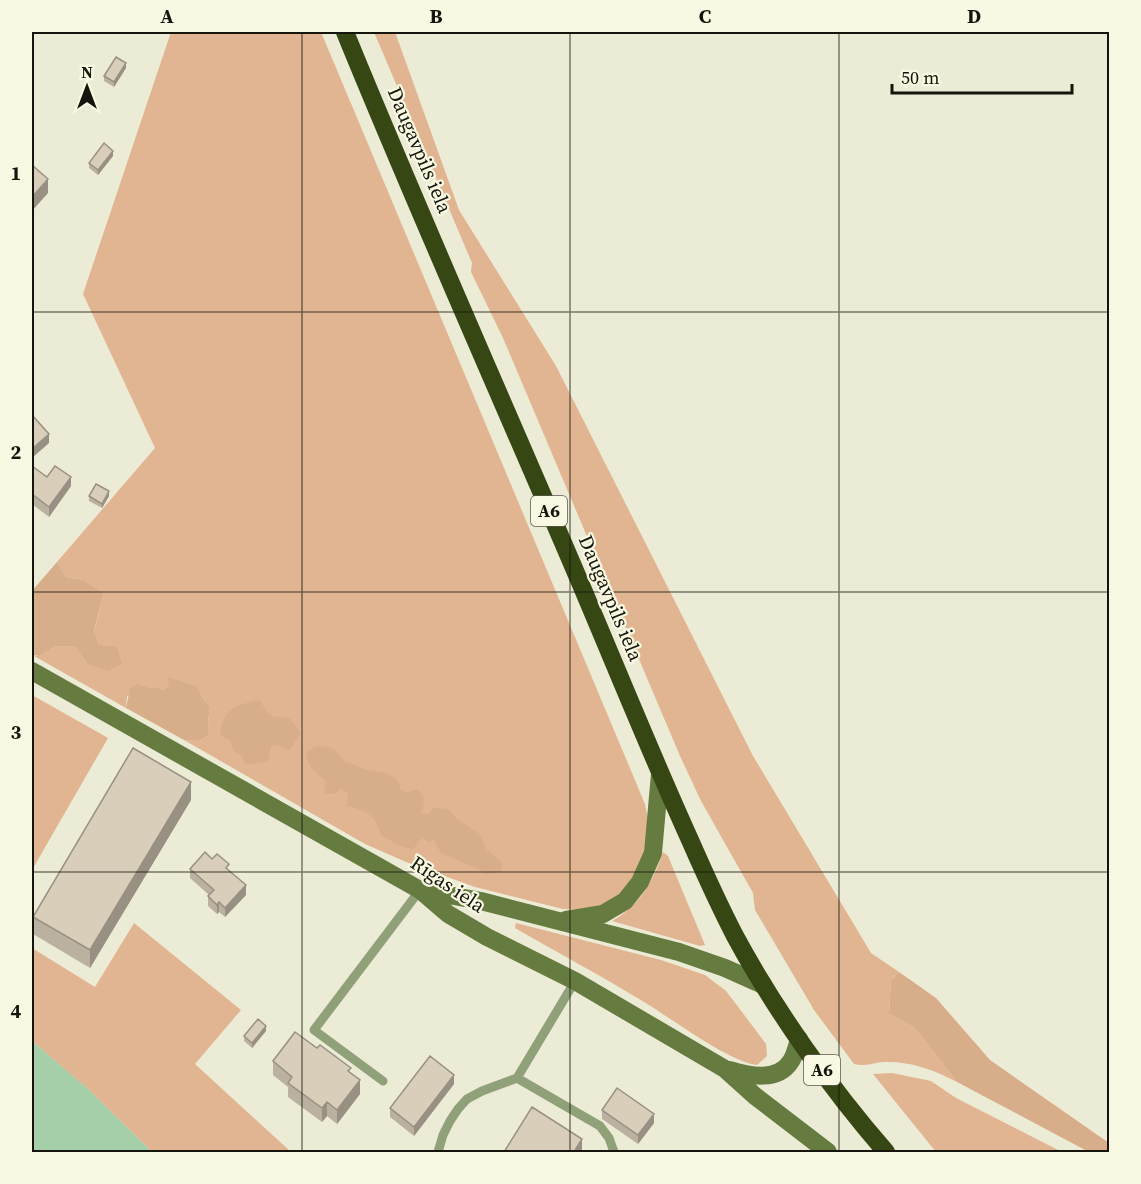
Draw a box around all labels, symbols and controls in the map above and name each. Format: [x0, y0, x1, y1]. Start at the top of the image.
text: A [160, 2, 174, 30]
text: B [429, 2, 443, 30]
text: C [699, 2, 711, 30]
text: D [967, 2, 981, 30]
north arrow [57, 57, 117, 117]
scale bar [892, 57, 1072, 95]
text: N [81, 61, 93, 83]
text: 50 m [901, 65, 939, 90]
street label: Daugavpils iela [381, 83, 459, 218]
text: 1 [11, 159, 21, 187]
text: 2 [11, 438, 22, 466]
road number: A6 [531, 496, 567, 526]
street label: Daugavpils iela [572, 531, 650, 666]
text: 3 [11, 718, 22, 746]
street label: Rīgas iela [405, 849, 491, 920]
text: 4 [11, 997, 22, 1025]
road number: A6 [804, 1055, 840, 1085]

